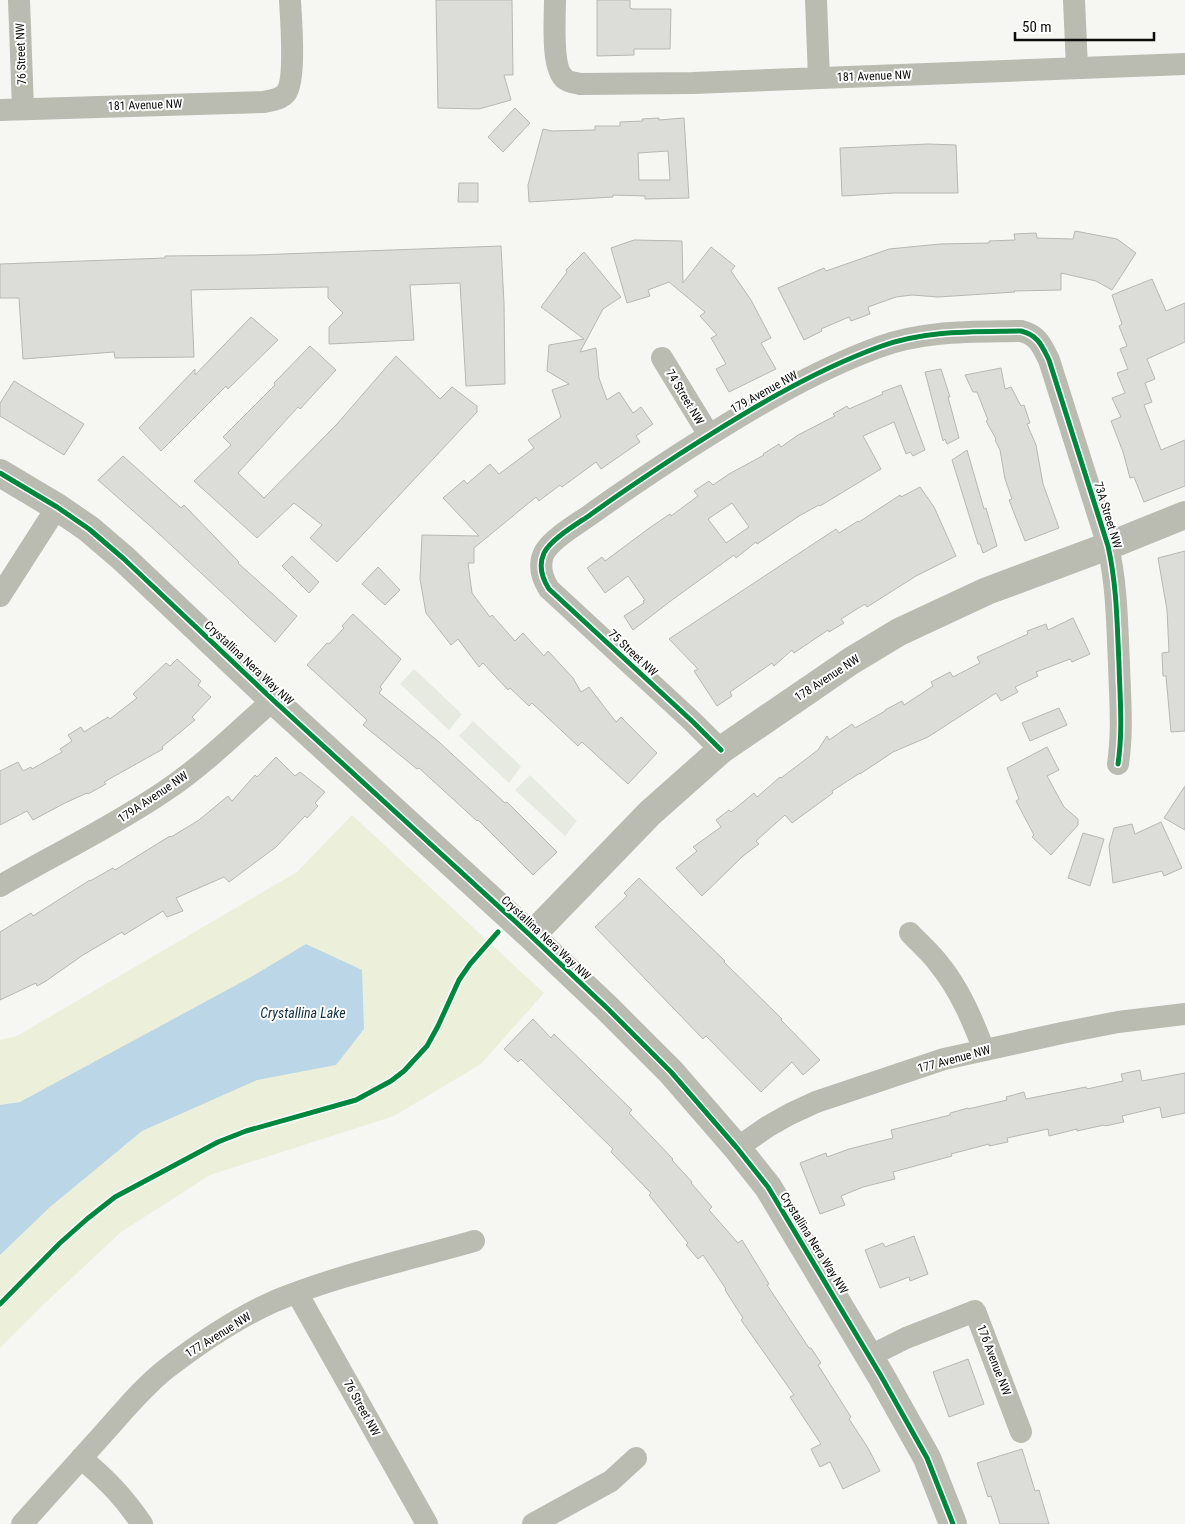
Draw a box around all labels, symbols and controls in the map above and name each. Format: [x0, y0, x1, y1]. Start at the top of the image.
scale bar [1015, 10, 1154, 42]
text: 50 m [1022, 18, 1052, 36]
street label: 76 Street NW [13, 23, 29, 85]
street label: 181 Avenue NW [837, 68, 911, 84]
street label: 181 Avenue NW [108, 97, 182, 113]
street label: 74 Street NW [663, 367, 707, 427]
street label: 179 Avenue NW [728, 368, 800, 416]
street label: 73A Street NW [1091, 480, 1125, 550]
street label: Crystallina Nera Way NW [201, 618, 297, 708]
street label: 75 Street NW [606, 627, 660, 679]
street label: 178 Avenue NW [792, 652, 862, 704]
street label: 179A Avenue NW [115, 768, 191, 826]
street label: Crystallina Nera Way NW [498, 893, 594, 983]
water label: Crystallina Lake [260, 1005, 346, 1021]
street label: 177 Avenue NW [916, 1043, 992, 1075]
street label: Crystallina Nera Way NW [777, 1190, 851, 1296]
street label: 177 Avenue NW [183, 1309, 253, 1361]
street label: 176 Avenue NW [974, 1323, 1014, 1397]
street label: 76 Street NW [341, 1377, 383, 1439]

